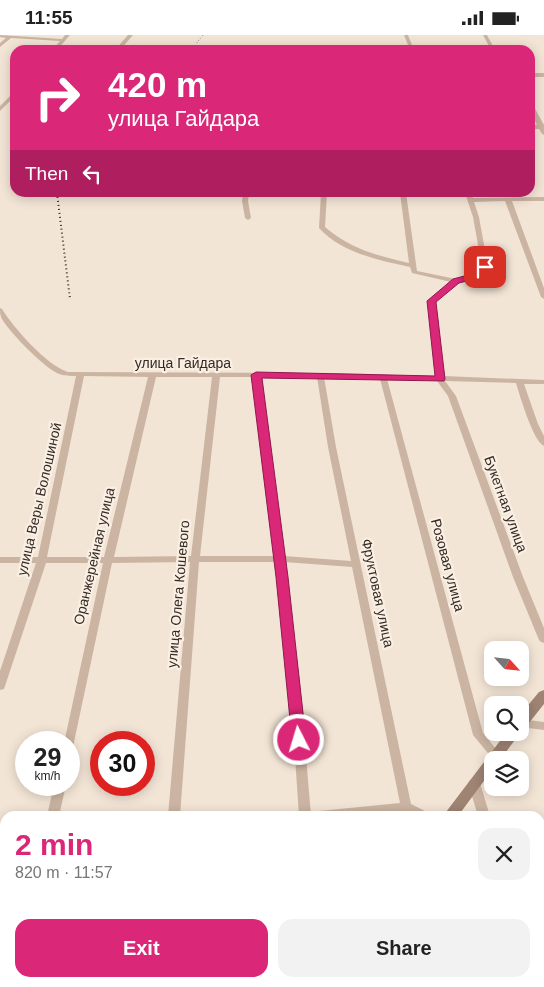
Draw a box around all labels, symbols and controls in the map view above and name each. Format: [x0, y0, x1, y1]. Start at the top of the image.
text: 11:55 [25, 7, 73, 28]
icon: right [25, 65, 90, 130]
text: 420 m [108, 65, 207, 104]
text: улица Гайдара [108, 106, 259, 131]
icon: left [78, 160, 106, 188]
text: Then [25, 163, 68, 184]
pin [464, 246, 506, 288]
icon: arrive [471, 253, 499, 281]
street label: улица Гайдара [135, 355, 231, 371]
street label: улица Веры Волошиной [14, 421, 64, 577]
street label: Букетная улица [481, 454, 531, 555]
street label: Оранжерейная улица [70, 486, 118, 626]
street label: Розовая улица [428, 517, 468, 613]
street label: улица Олега Кошевого [164, 519, 192, 668]
street label: Фруктовая улица [359, 537, 397, 649]
north arrow [484, 641, 529, 686]
map controls [484, 641, 529, 796]
button: search [484, 696, 529, 741]
position arrow [272, 713, 324, 765]
speed limit sign: 30 [90, 731, 155, 796]
text: 29 [34, 743, 61, 771]
button: layers [484, 751, 529, 796]
text: km/h [34, 769, 61, 783]
text: 2 min [15, 828, 93, 861]
button: close [478, 828, 530, 880]
text: 820 m · 11:57 [15, 864, 113, 881]
button: Exit [15, 919, 268, 977]
button: Share [278, 919, 530, 977]

